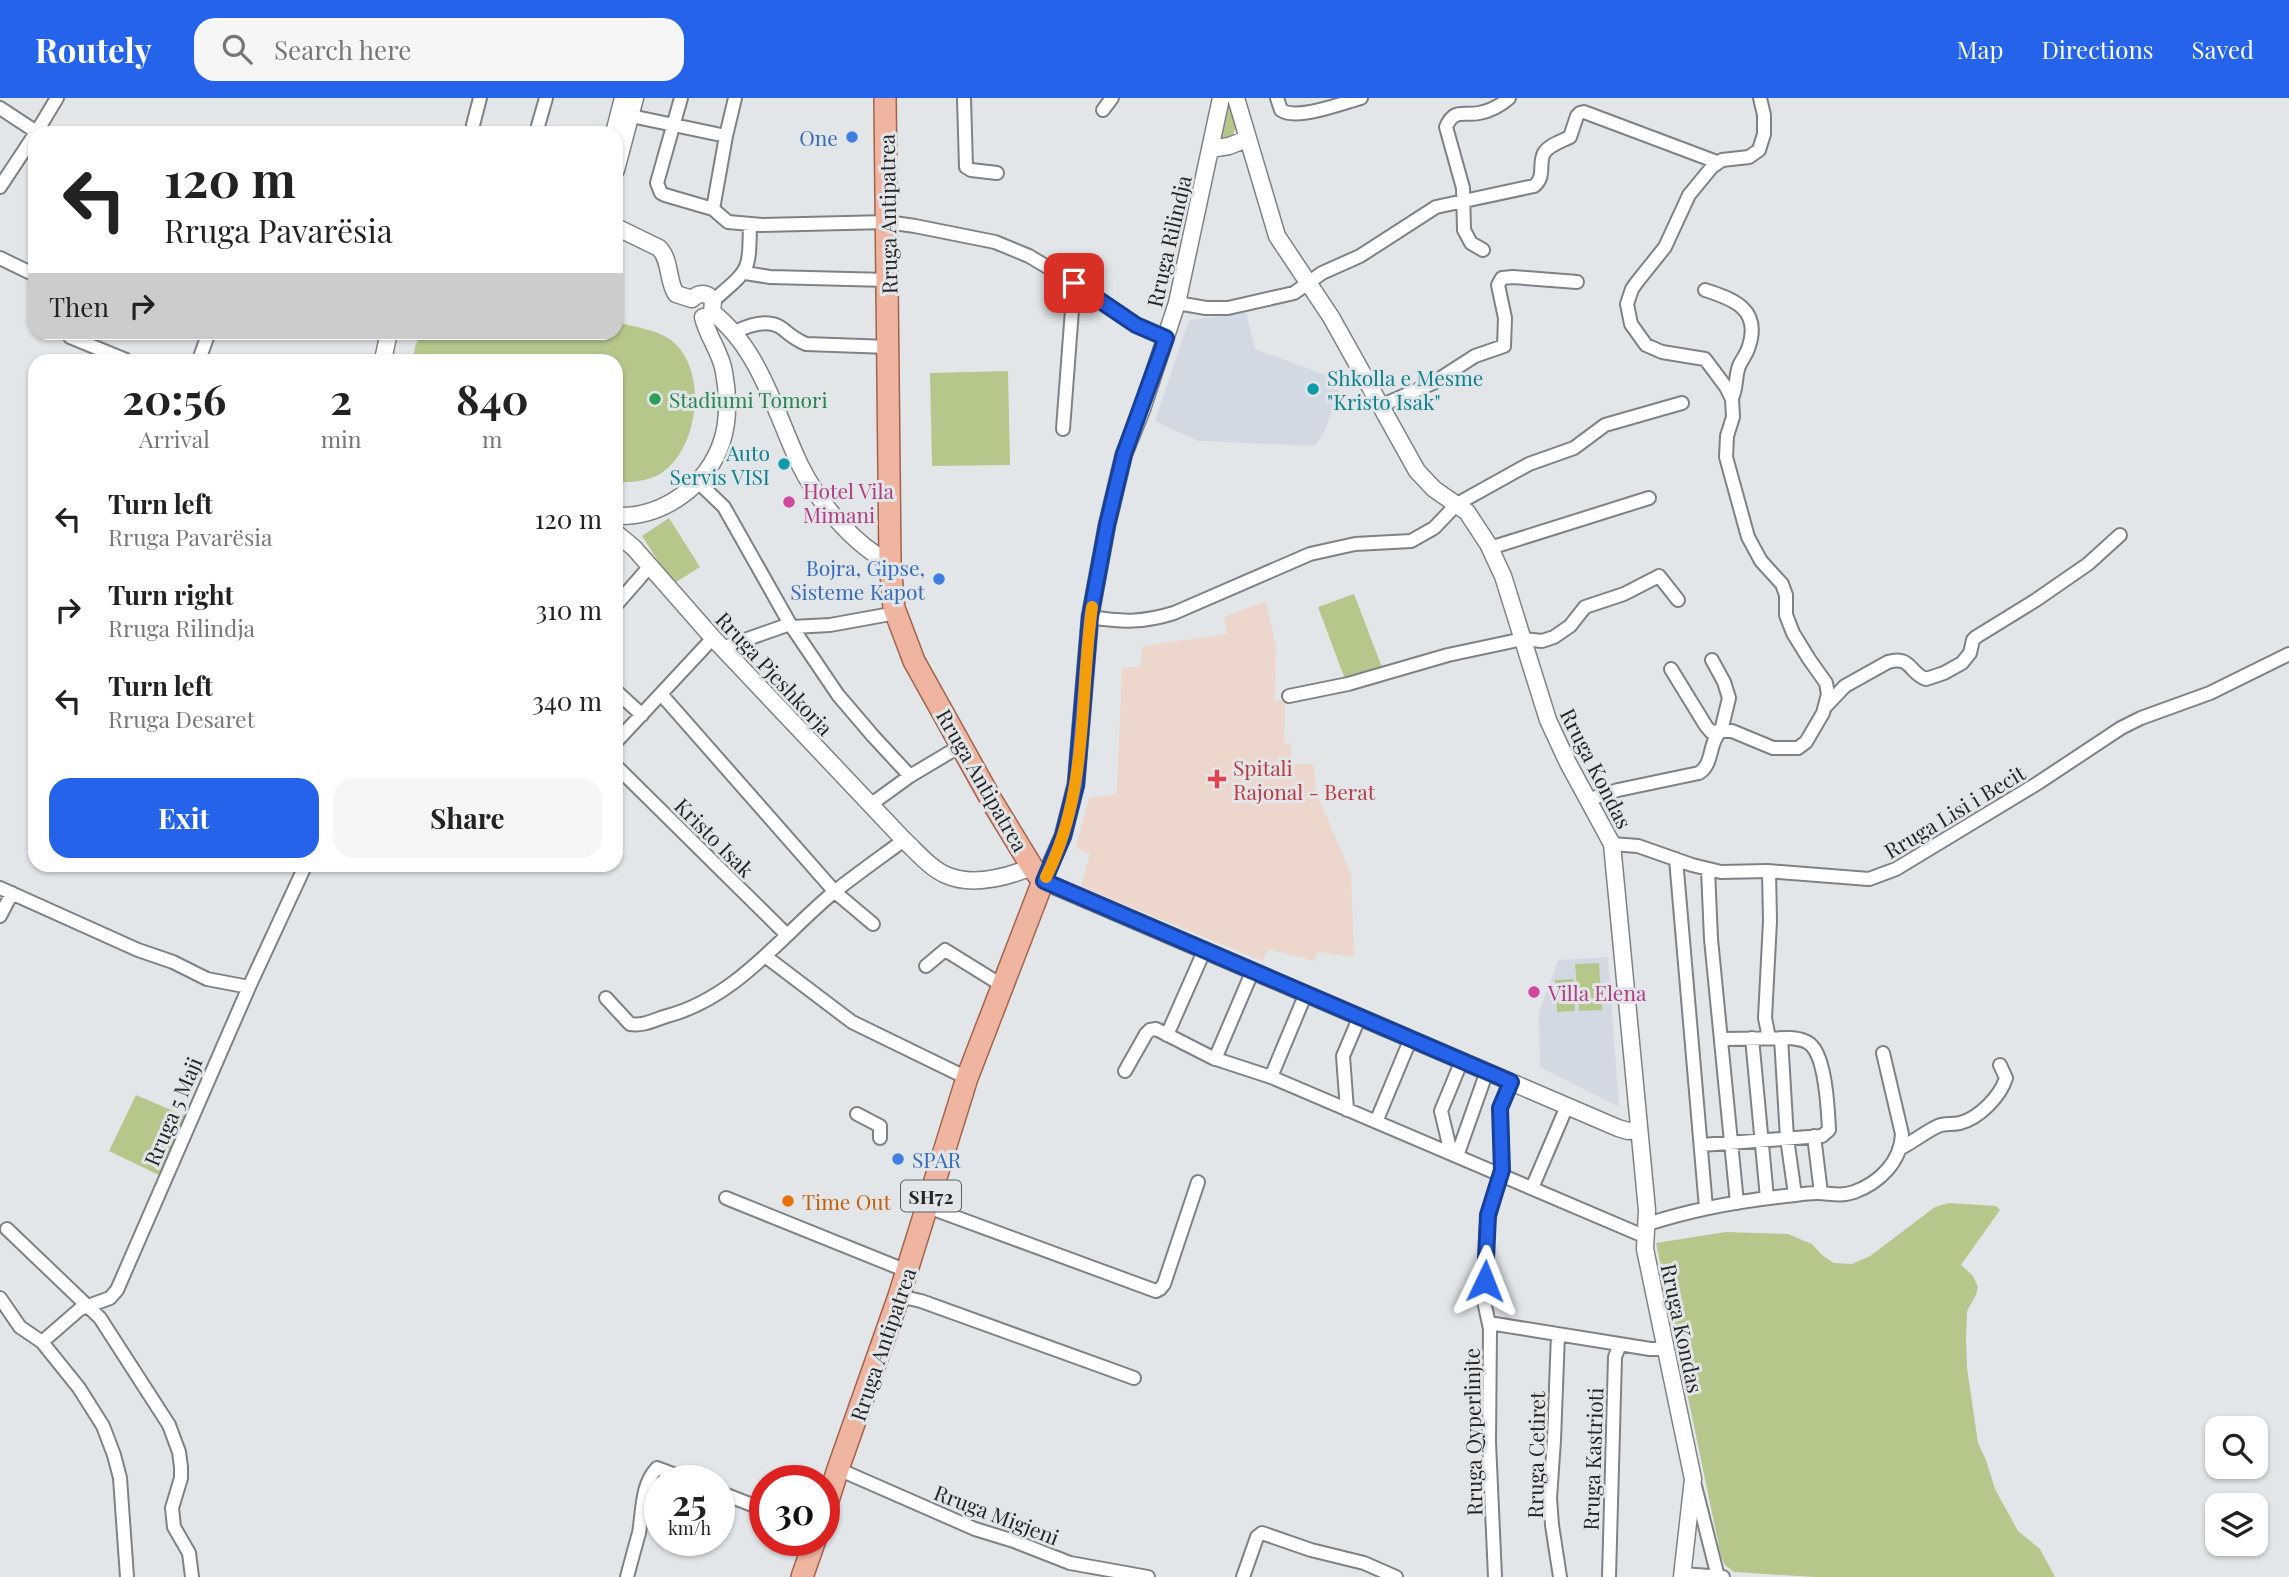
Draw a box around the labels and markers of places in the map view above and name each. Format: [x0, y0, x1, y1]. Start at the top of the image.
place label: One [799, 123, 838, 151]
marker: One [844, 129, 860, 145]
pin [1044, 253, 1104, 313]
place label: Shkolla e Mesme "Kristo Isak" [1327, 363, 1483, 415]
marker: Shkolla e Mesme "Kristo Isak" [1305, 381, 1321, 397]
place label: Stadiumi Tomori [669, 385, 828, 413]
marker: Stadiumi Tomori [647, 391, 663, 407]
place label: Auto Servis VISI [670, 438, 770, 490]
marker: Auto Servis VISI [776, 456, 792, 472]
place label: Hotel Vila Mimani [803, 476, 894, 528]
marker: Hotel Vila Mimani [781, 494, 797, 510]
place label: Bojra, Gipse, Sisteme Kapot [790, 553, 926, 605]
marker: Bojra, Gipse, Sisteme Kapot [931, 571, 947, 587]
place label: Spitali Rajonal - Berat [1233, 753, 1376, 805]
marker: Spitali Rajonal - Berat [1207, 769, 1227, 789]
place label: Villa Elena [1547, 978, 1647, 1006]
marker: Villa Elena [1526, 984, 1542, 1000]
place label: SPAR [912, 1145, 962, 1173]
marker: SPAR [890, 1151, 906, 1167]
place label: Time Out [802, 1187, 891, 1215]
marker: Time Out [780, 1193, 796, 1209]

